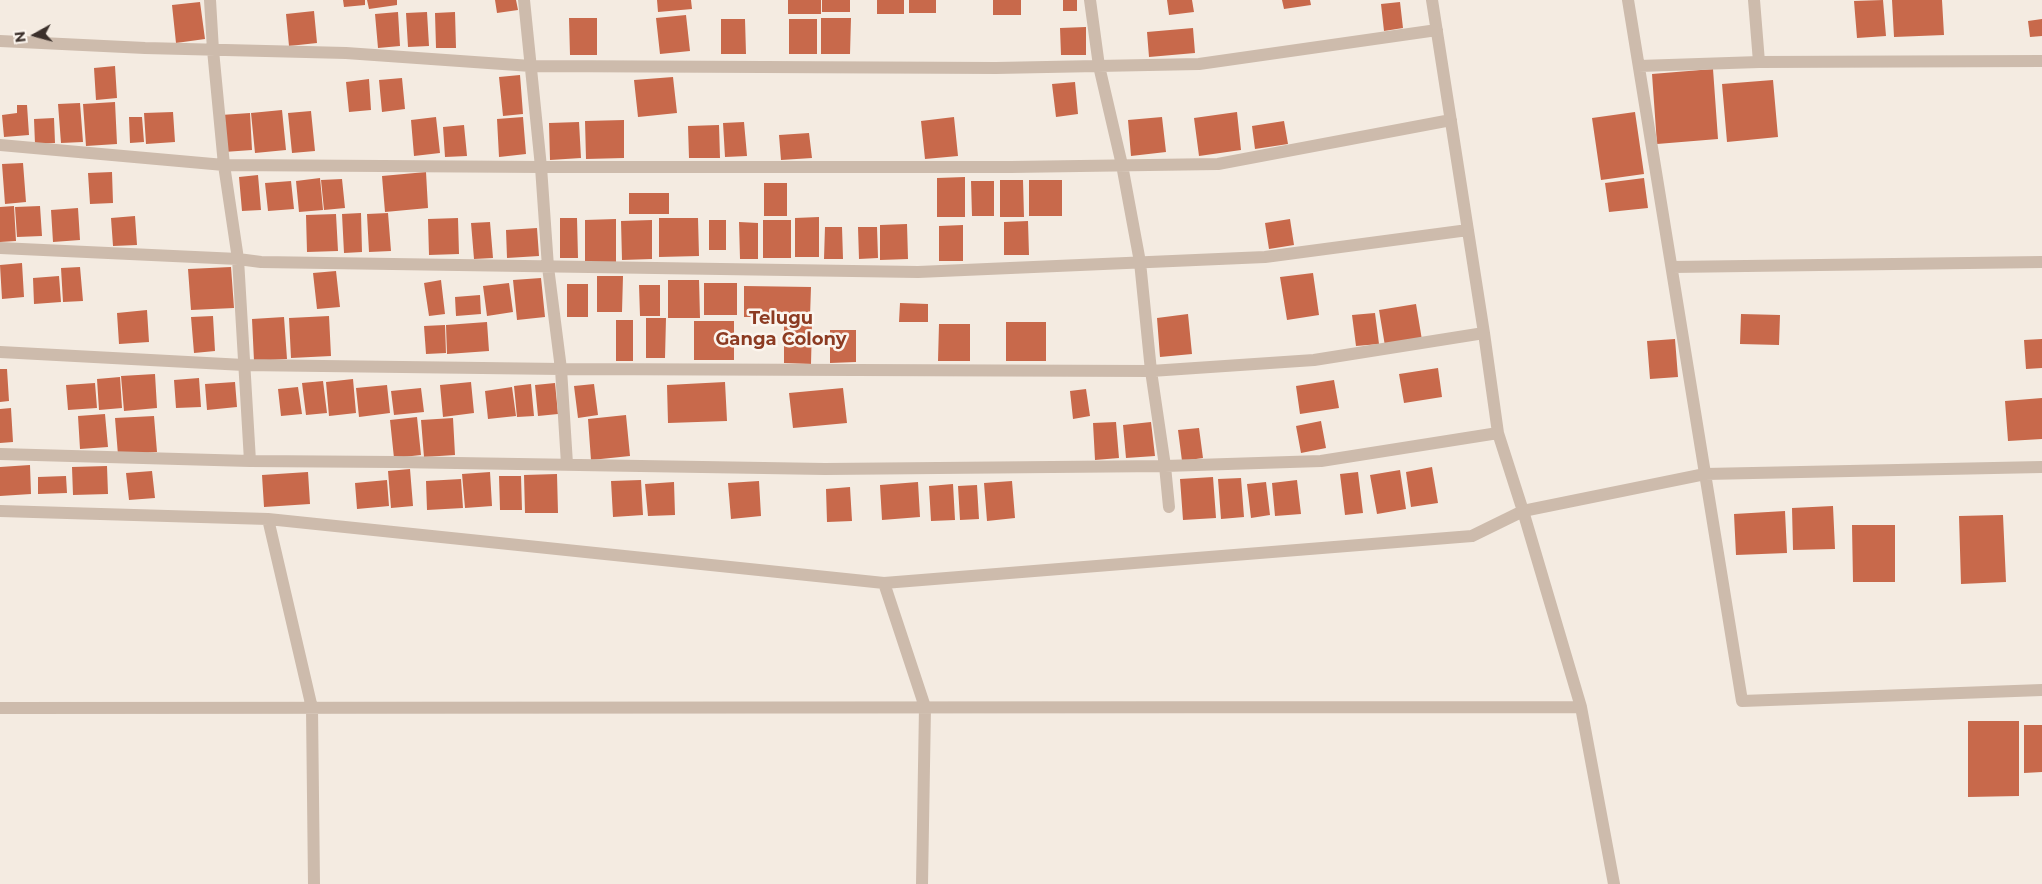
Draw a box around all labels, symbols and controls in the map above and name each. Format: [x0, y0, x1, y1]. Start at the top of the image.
north arrow [10, 10, 60, 60]
text: N [10, 30, 30, 44]
district label: Telugu Ganga Colony [715, 308, 847, 350]

